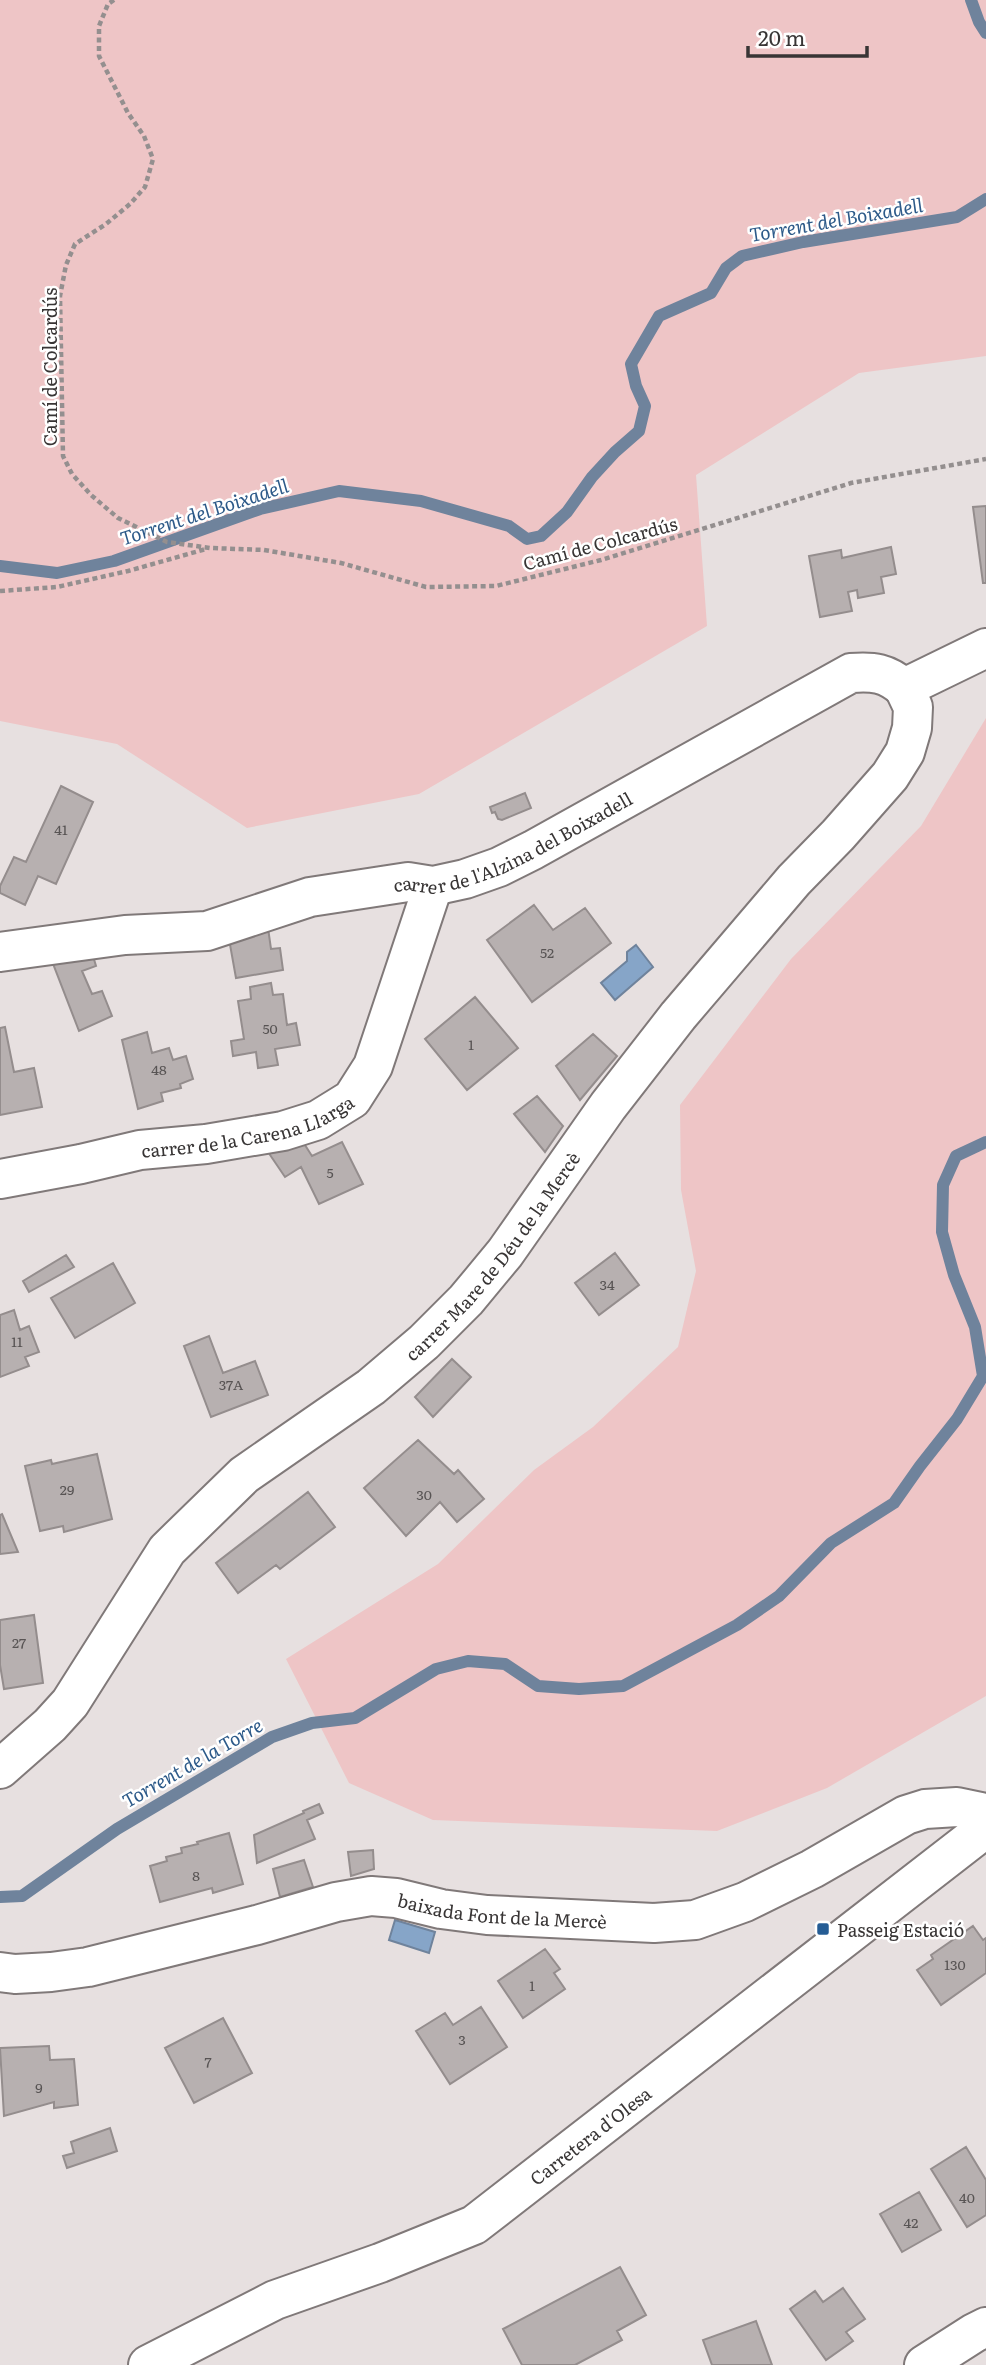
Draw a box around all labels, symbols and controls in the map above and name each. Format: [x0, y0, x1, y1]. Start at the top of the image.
scale bar [748, 14, 867, 58]
text: 20 m [758, 21, 805, 52]
water label: Torrent del Boixadell [747, 190, 925, 248]
street label: Camí de Colcardús [36, 288, 63, 446]
water label: Torrent del Boixadell [116, 470, 292, 551]
street label: Camí de Colcardús [520, 509, 680, 577]
street label: carrer de l'Alzina del Boixadell [391, 784, 637, 900]
house number: 41 [54, 819, 68, 839]
house number: 52 [540, 942, 554, 962]
house number: 50 [262, 1018, 278, 1038]
house number: 1 [468, 1034, 474, 1054]
house number: 48 [151, 1059, 167, 1079]
street label: carrer de la Carena Llarga [140, 1088, 359, 1163]
street label: carrer Mare de Déu de la Mercè [399, 1146, 586, 1366]
house number: 5 [326, 1162, 334, 1182]
house number: 34 [599, 1274, 615, 1294]
house number: 11 [11, 1331, 23, 1351]
house number: 37A [219, 1374, 244, 1394]
house number: 29 [60, 1479, 74, 1499]
house number: 30 [416, 1484, 432, 1504]
house number: 27 [12, 1632, 26, 1652]
water label: Torrent de la Torre [117, 1710, 267, 1814]
house number: 8 [192, 1865, 200, 1885]
street label: baixada Font de la Mercè [395, 1885, 607, 1934]
place label: Passeig Estació [837, 1916, 964, 1943]
marker: Passeig Estació [815, 1921, 831, 1937]
house number: 130 [944, 1954, 966, 1974]
house number: 1 [529, 1975, 535, 1995]
house number: 3 [458, 2029, 466, 2049]
house number: 7 [204, 2051, 212, 2071]
house number: 9 [35, 2077, 43, 2097]
street label: Carretera d'Olesa [523, 2079, 657, 2191]
house number: 40 [959, 2187, 975, 2207]
house number: 42 [904, 2212, 918, 2232]

